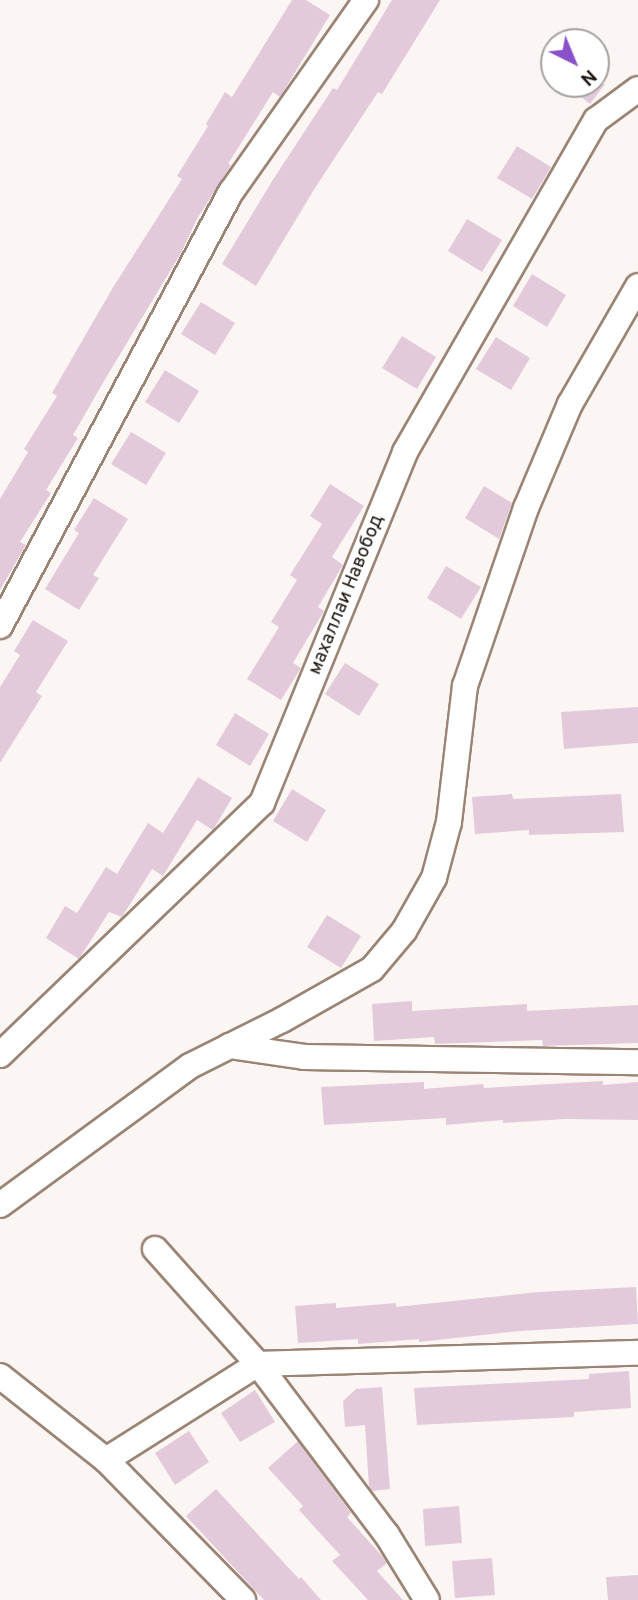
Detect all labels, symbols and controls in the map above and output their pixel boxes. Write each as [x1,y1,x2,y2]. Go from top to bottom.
north arrow [540,28,610,98]
text: N [575,63,601,90]
street label: махаллаи Навобод [304,512,390,678]

